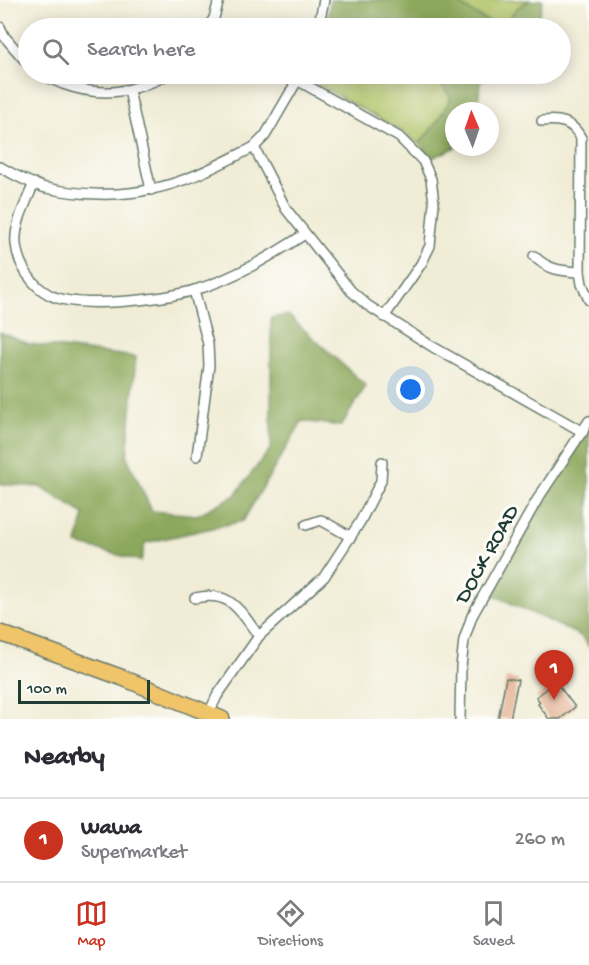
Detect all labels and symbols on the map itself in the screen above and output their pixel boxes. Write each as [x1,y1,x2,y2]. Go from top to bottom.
north arrow [445,102,499,156]
your location [396,375,425,404]
street label: DOCK ROAD [450,500,527,611]
pin: 1 [534,650,574,700]
scale bar [18,677,150,704]

